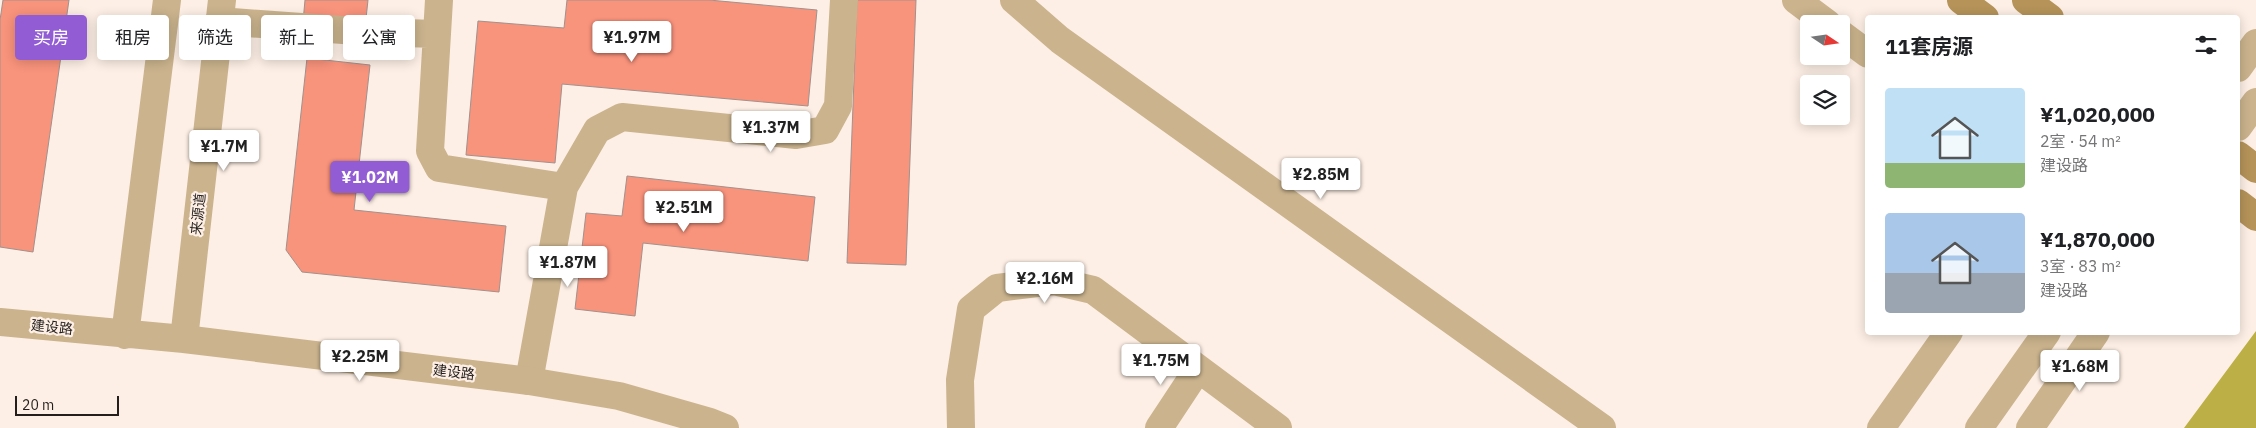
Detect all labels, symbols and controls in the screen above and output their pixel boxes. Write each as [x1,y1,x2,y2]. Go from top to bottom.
chip: 买房 [15,15,87,60]
chip: 租房 [97,15,169,60]
chip: 筛选 [179,15,251,60]
chip: 新上 [261,15,333,60]
chip: 公寓 [343,15,415,60]
north arrow [1800,15,1850,65]
map controls [1800,15,1850,125]
pin: ¥1.97M [591,20,673,63]
text: ¥1.97M [603,27,661,47]
icon: filters [2192,31,2220,59]
text: 11套房源 [1885,32,1973,60]
button: layers [1800,75,1850,125]
text: ¥1,020,000 [2040,100,2155,128]
icon: home [1925,108,1985,168]
pin: ¥1.37M [730,110,812,153]
text: ¥1.37M [742,117,800,137]
pin: ¥1.7M [189,130,259,172]
text: 2室 · 54 m² [2040,131,2121,151]
text: ¥1.7M [200,136,248,156]
text: 建设路 [2040,155,2088,175]
pin: ¥2.85M [1280,158,1362,200]
pin: ¥1.02M [329,160,411,203]
text: ¥2.85M [1292,164,1350,184]
text: ¥1.02M [341,167,399,187]
pin: ¥2.51M [643,190,725,233]
street label: 来源道 [187,192,209,236]
text: ¥2.51M [655,197,713,217]
text: ¥1,870,000 [2040,225,2155,253]
icon: home [1925,233,1985,293]
pin: ¥1.87M [527,246,609,288]
text: ¥1.87M [539,252,597,272]
text: 3室 · 83 m² [2040,256,2121,276]
pin: ¥2.16M [1004,262,1086,304]
text: ¥2.16M [1016,268,1074,288]
text: 建设路 [2040,280,2088,300]
street label: 建设路 [30,316,74,338]
pin: ¥2.25M [319,340,401,382]
pin: ¥1.75M [1120,344,1202,386]
text: ¥2.25M [331,346,389,366]
text: ¥1.75M [1132,350,1190,370]
pin: ¥1.68M [2039,350,2121,392]
text: ¥1.68M [2051,356,2109,376]
street label: 建设路 [432,361,476,383]
scale bar [15,393,119,416]
text: 20 m [22,396,54,414]

